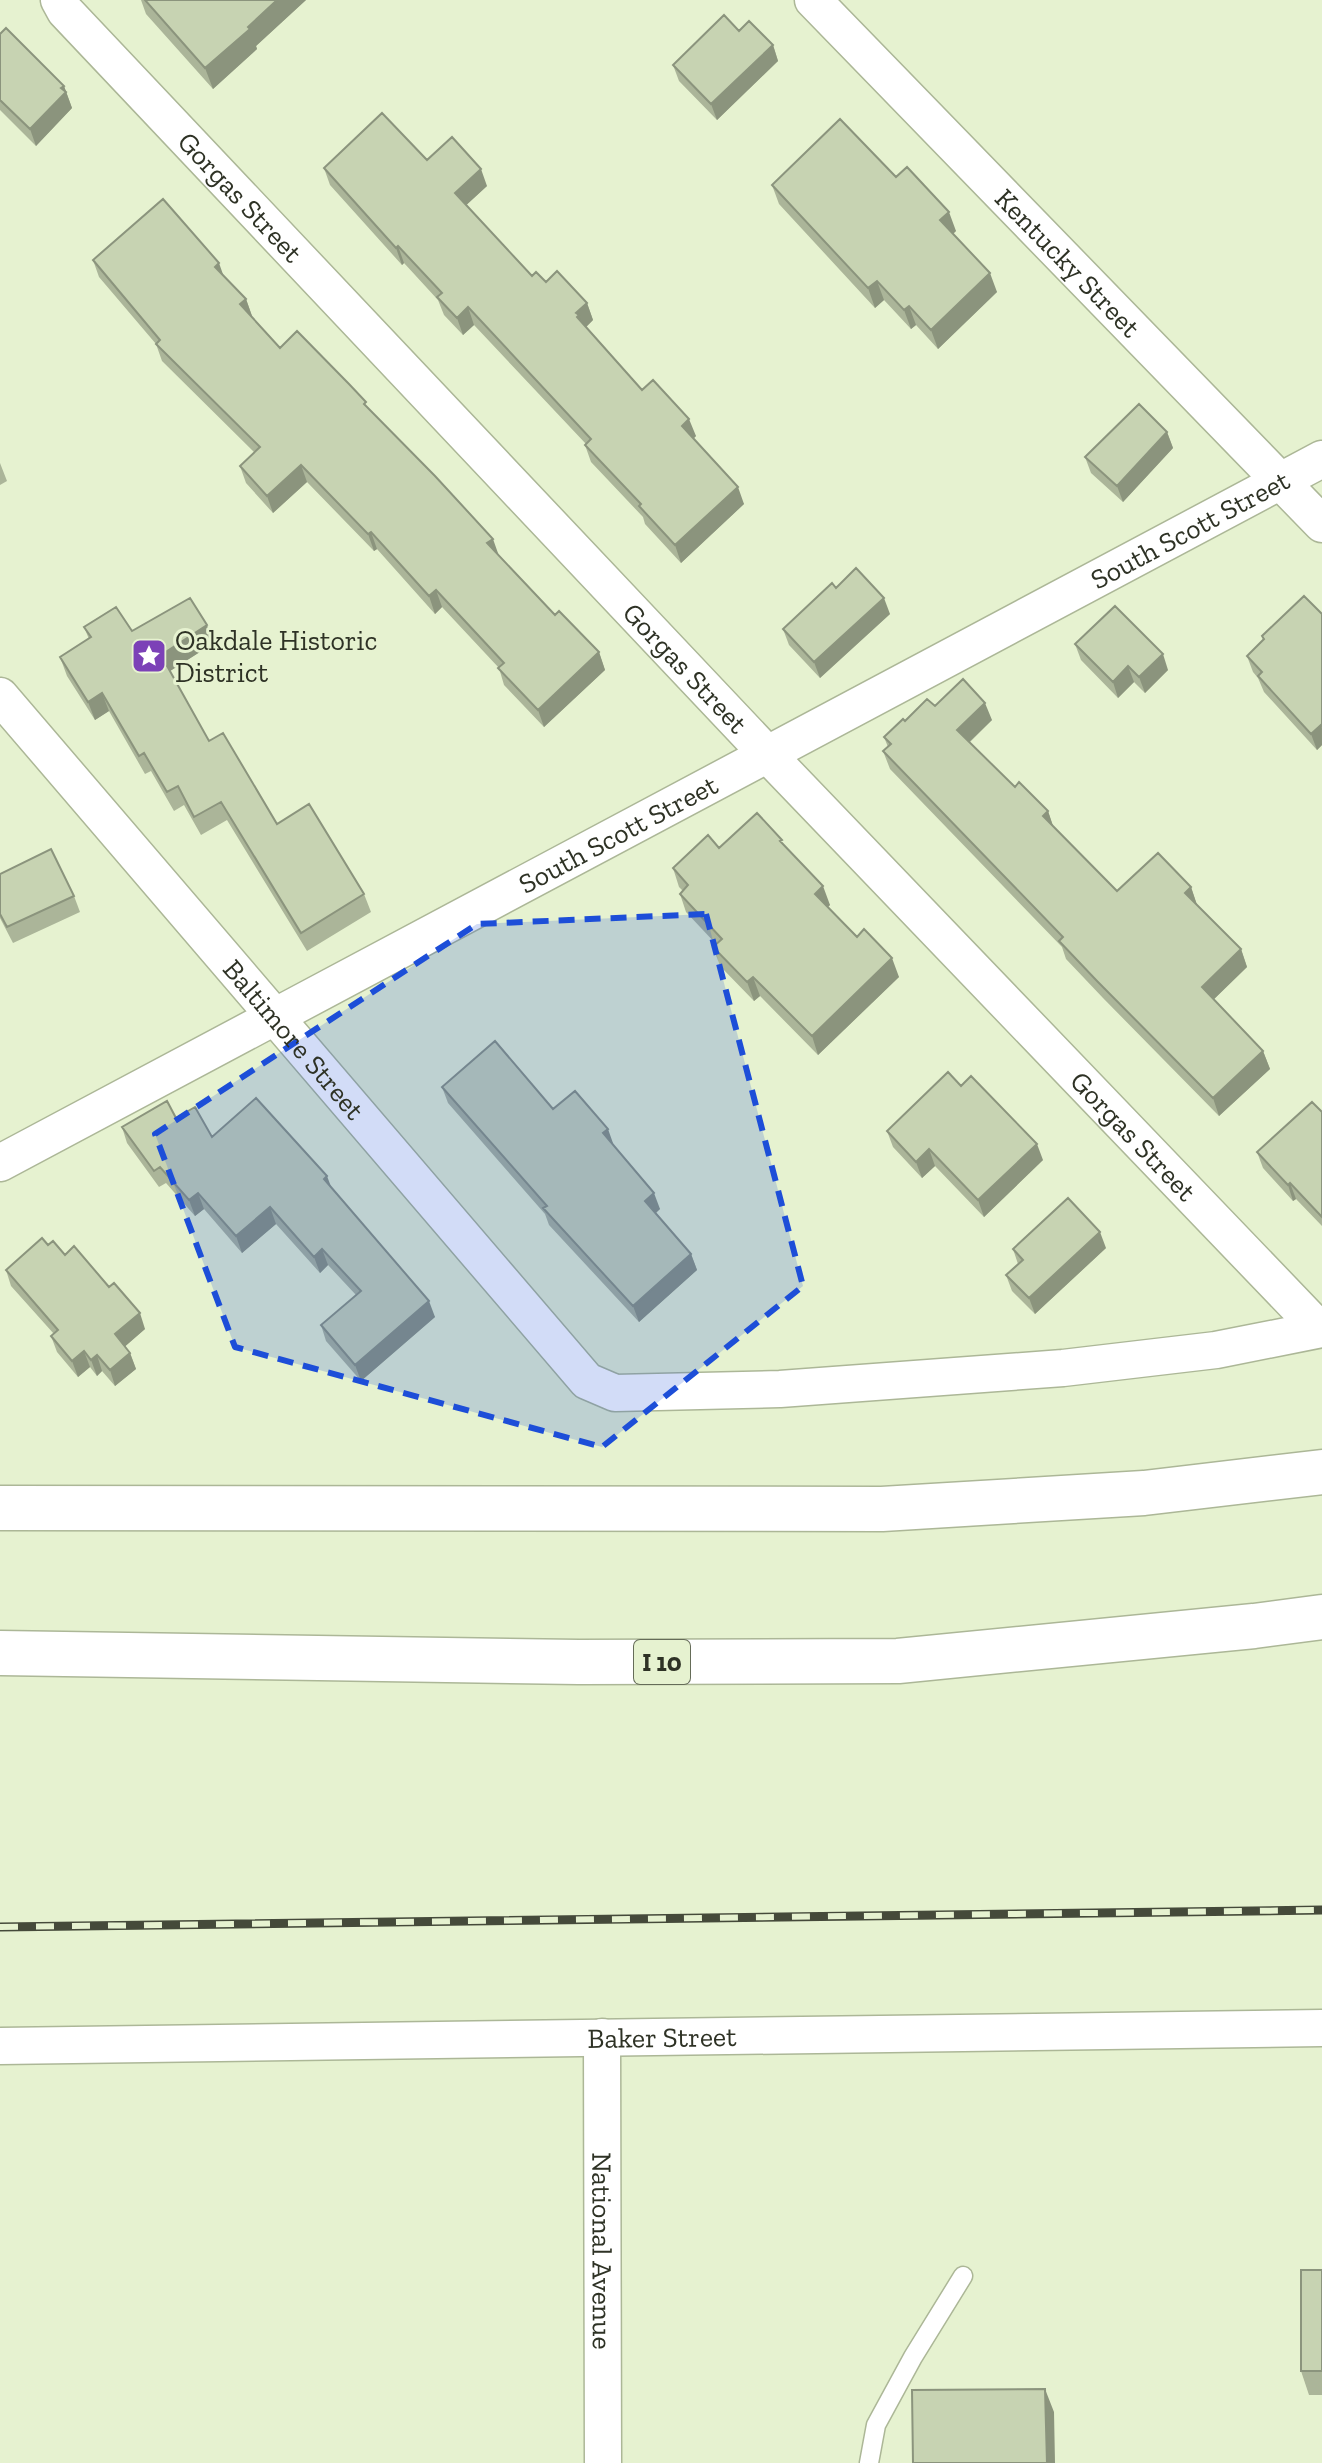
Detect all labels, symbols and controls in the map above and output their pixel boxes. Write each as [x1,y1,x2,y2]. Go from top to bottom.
street label: Gorgas Street [171,125,310,269]
street label: Kentucky Street [988,182,1148,344]
street label: South Scott Street [1085,463,1296,596]
street label: Gorgas Street [616,596,755,740]
place label: Oakdale Historic District [175,624,377,689]
place icon: Oakdale Historic District [130,637,168,675]
street label: South Scott Street [513,768,724,901]
street label: Baltimore Street [216,953,372,1127]
street label: Gorgas Street [1064,1065,1203,1208]
road number: I 10 [634,1640,690,1684]
street label: Baker Street [587,2020,737,2055]
street label: National Avenue [585,2152,619,2350]

